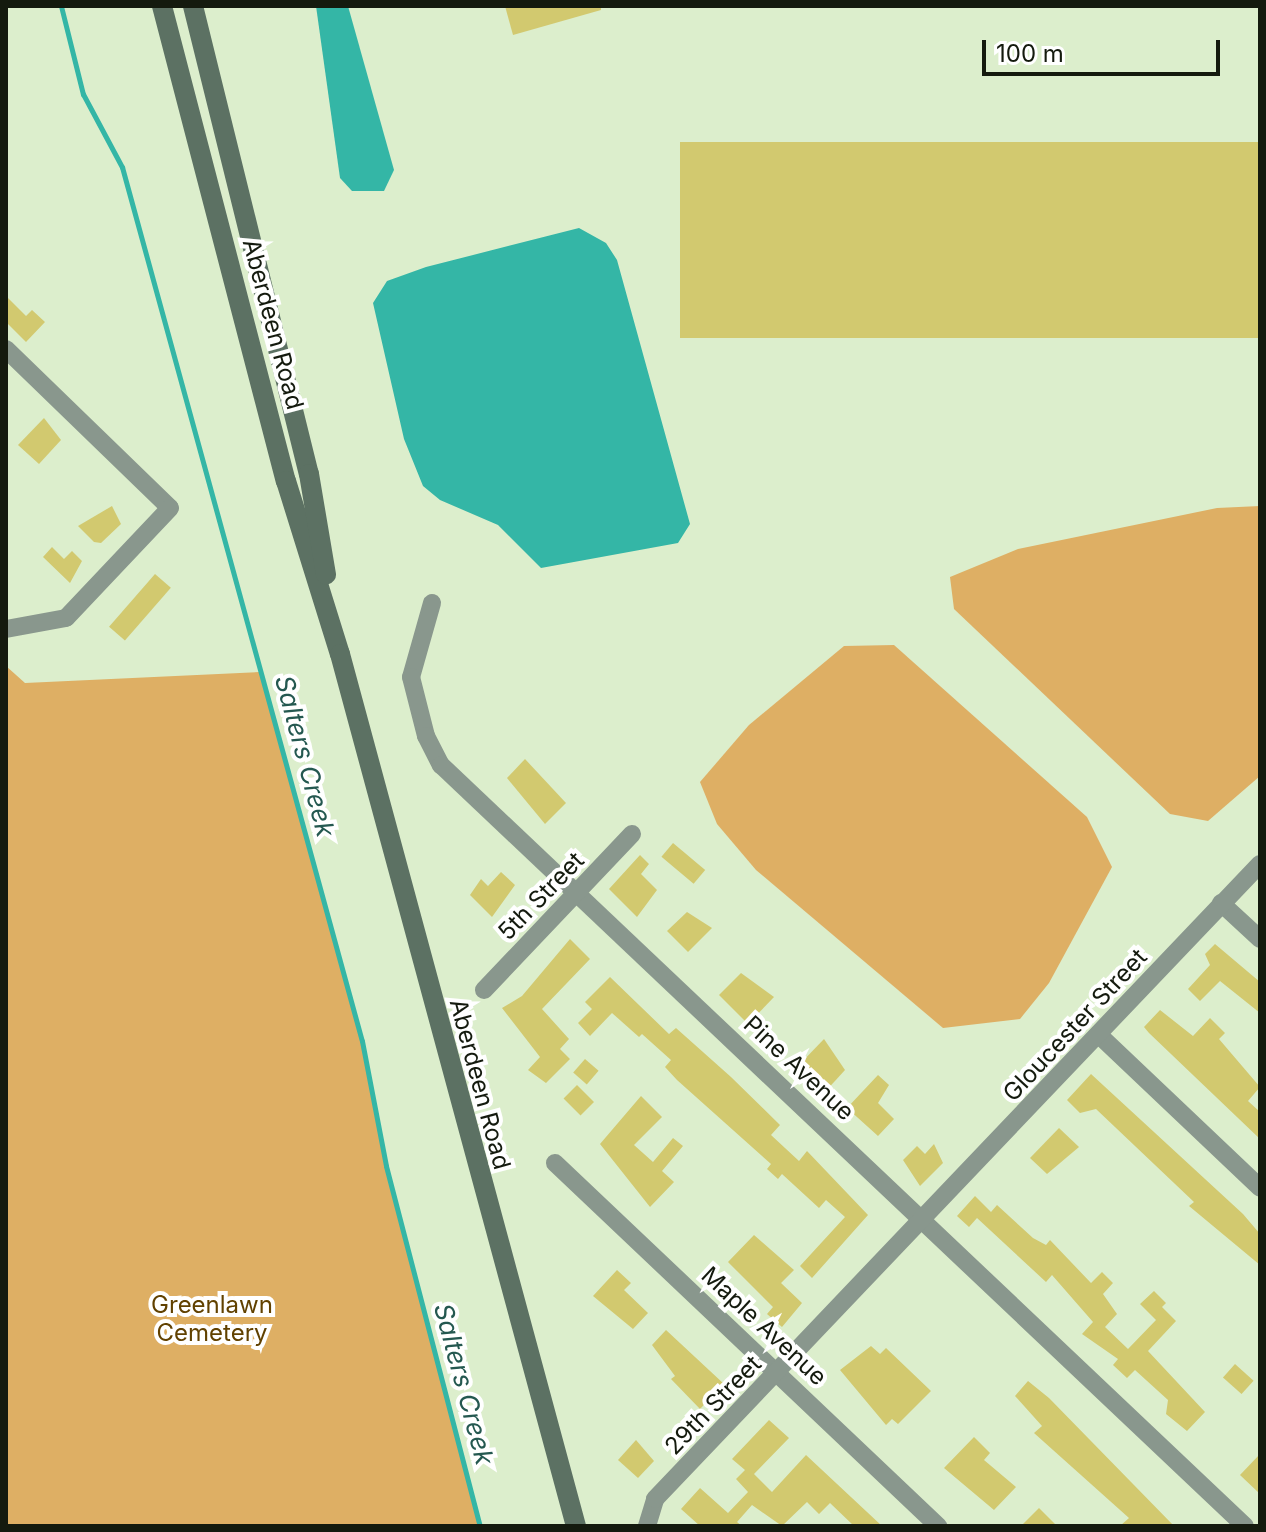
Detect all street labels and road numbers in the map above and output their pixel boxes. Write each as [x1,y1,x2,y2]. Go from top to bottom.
street label: Aberdeen Road [236,236,310,412]
street label: 5th Street [492,846,590,946]
street label: Gloucester Street [997,943,1153,1107]
street label: Aberdeen Road [443,996,517,1172]
street label: Pine Avenue [738,1010,860,1126]
street label: Maple Avenue [695,1261,833,1391]
street label: 29th Street [659,1350,767,1460]

